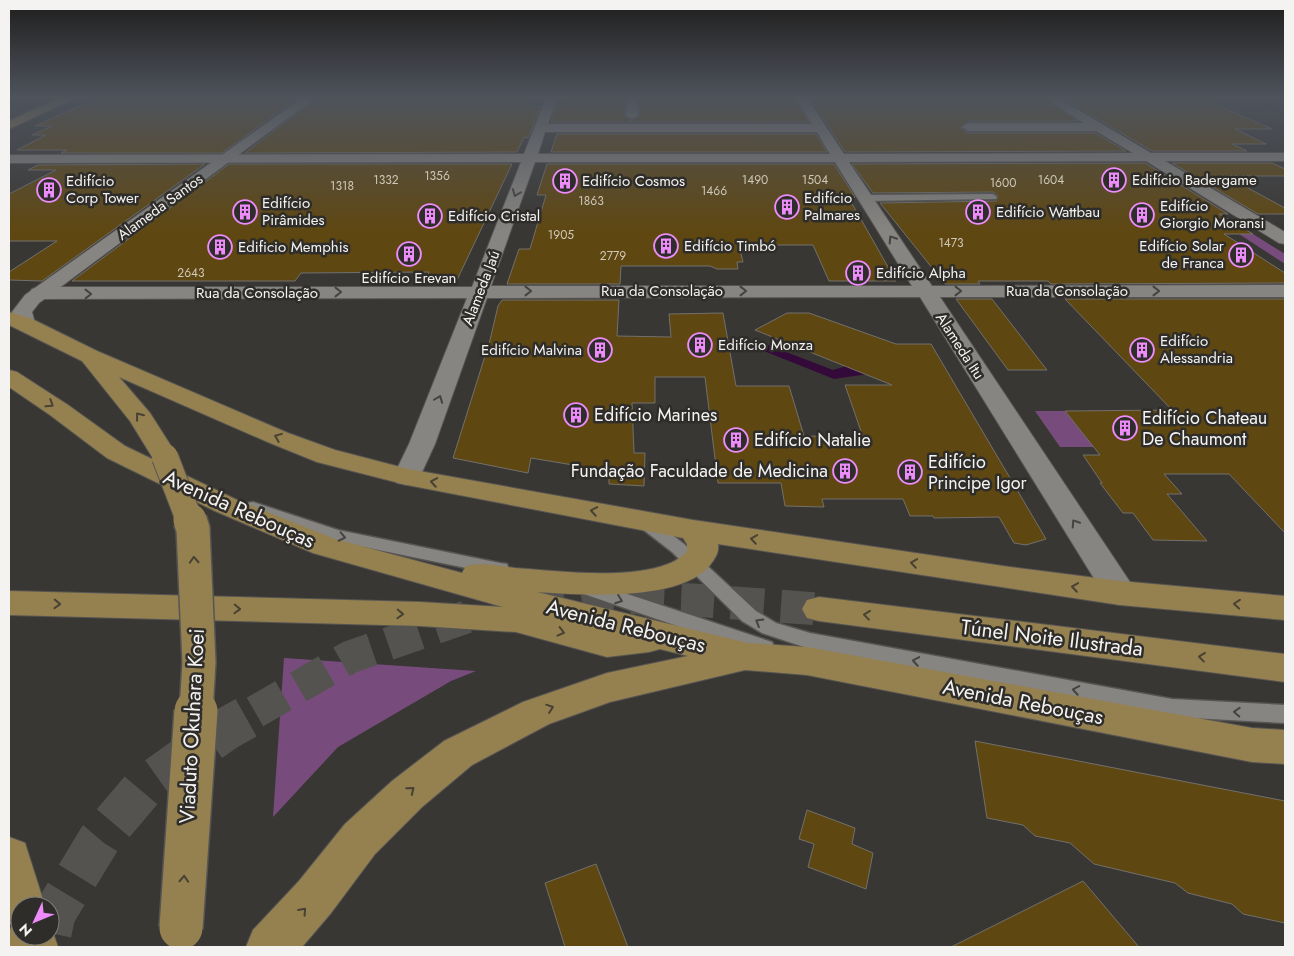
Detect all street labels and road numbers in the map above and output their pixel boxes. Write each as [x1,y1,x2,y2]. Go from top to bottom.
street label: Alameda Santos [113,168,207,246]
street label: Alameda Jaú [457,247,505,329]
street label: Rua da Consolação [601,280,723,302]
street label: Rua da Consolação [1006,280,1128,302]
street label: Rua da Consolação [196,282,318,304]
street label: Alameda Itu [930,308,990,384]
street label: Avenida Rebouças [158,462,320,556]
street label: Avenida Rebouças [543,592,709,660]
street label: Túnel Noite Ilustrada [959,612,1145,664]
street label: Viaduto Okuhara Koei [172,628,212,824]
street label: Avenida Rebouças [940,672,1106,732]

